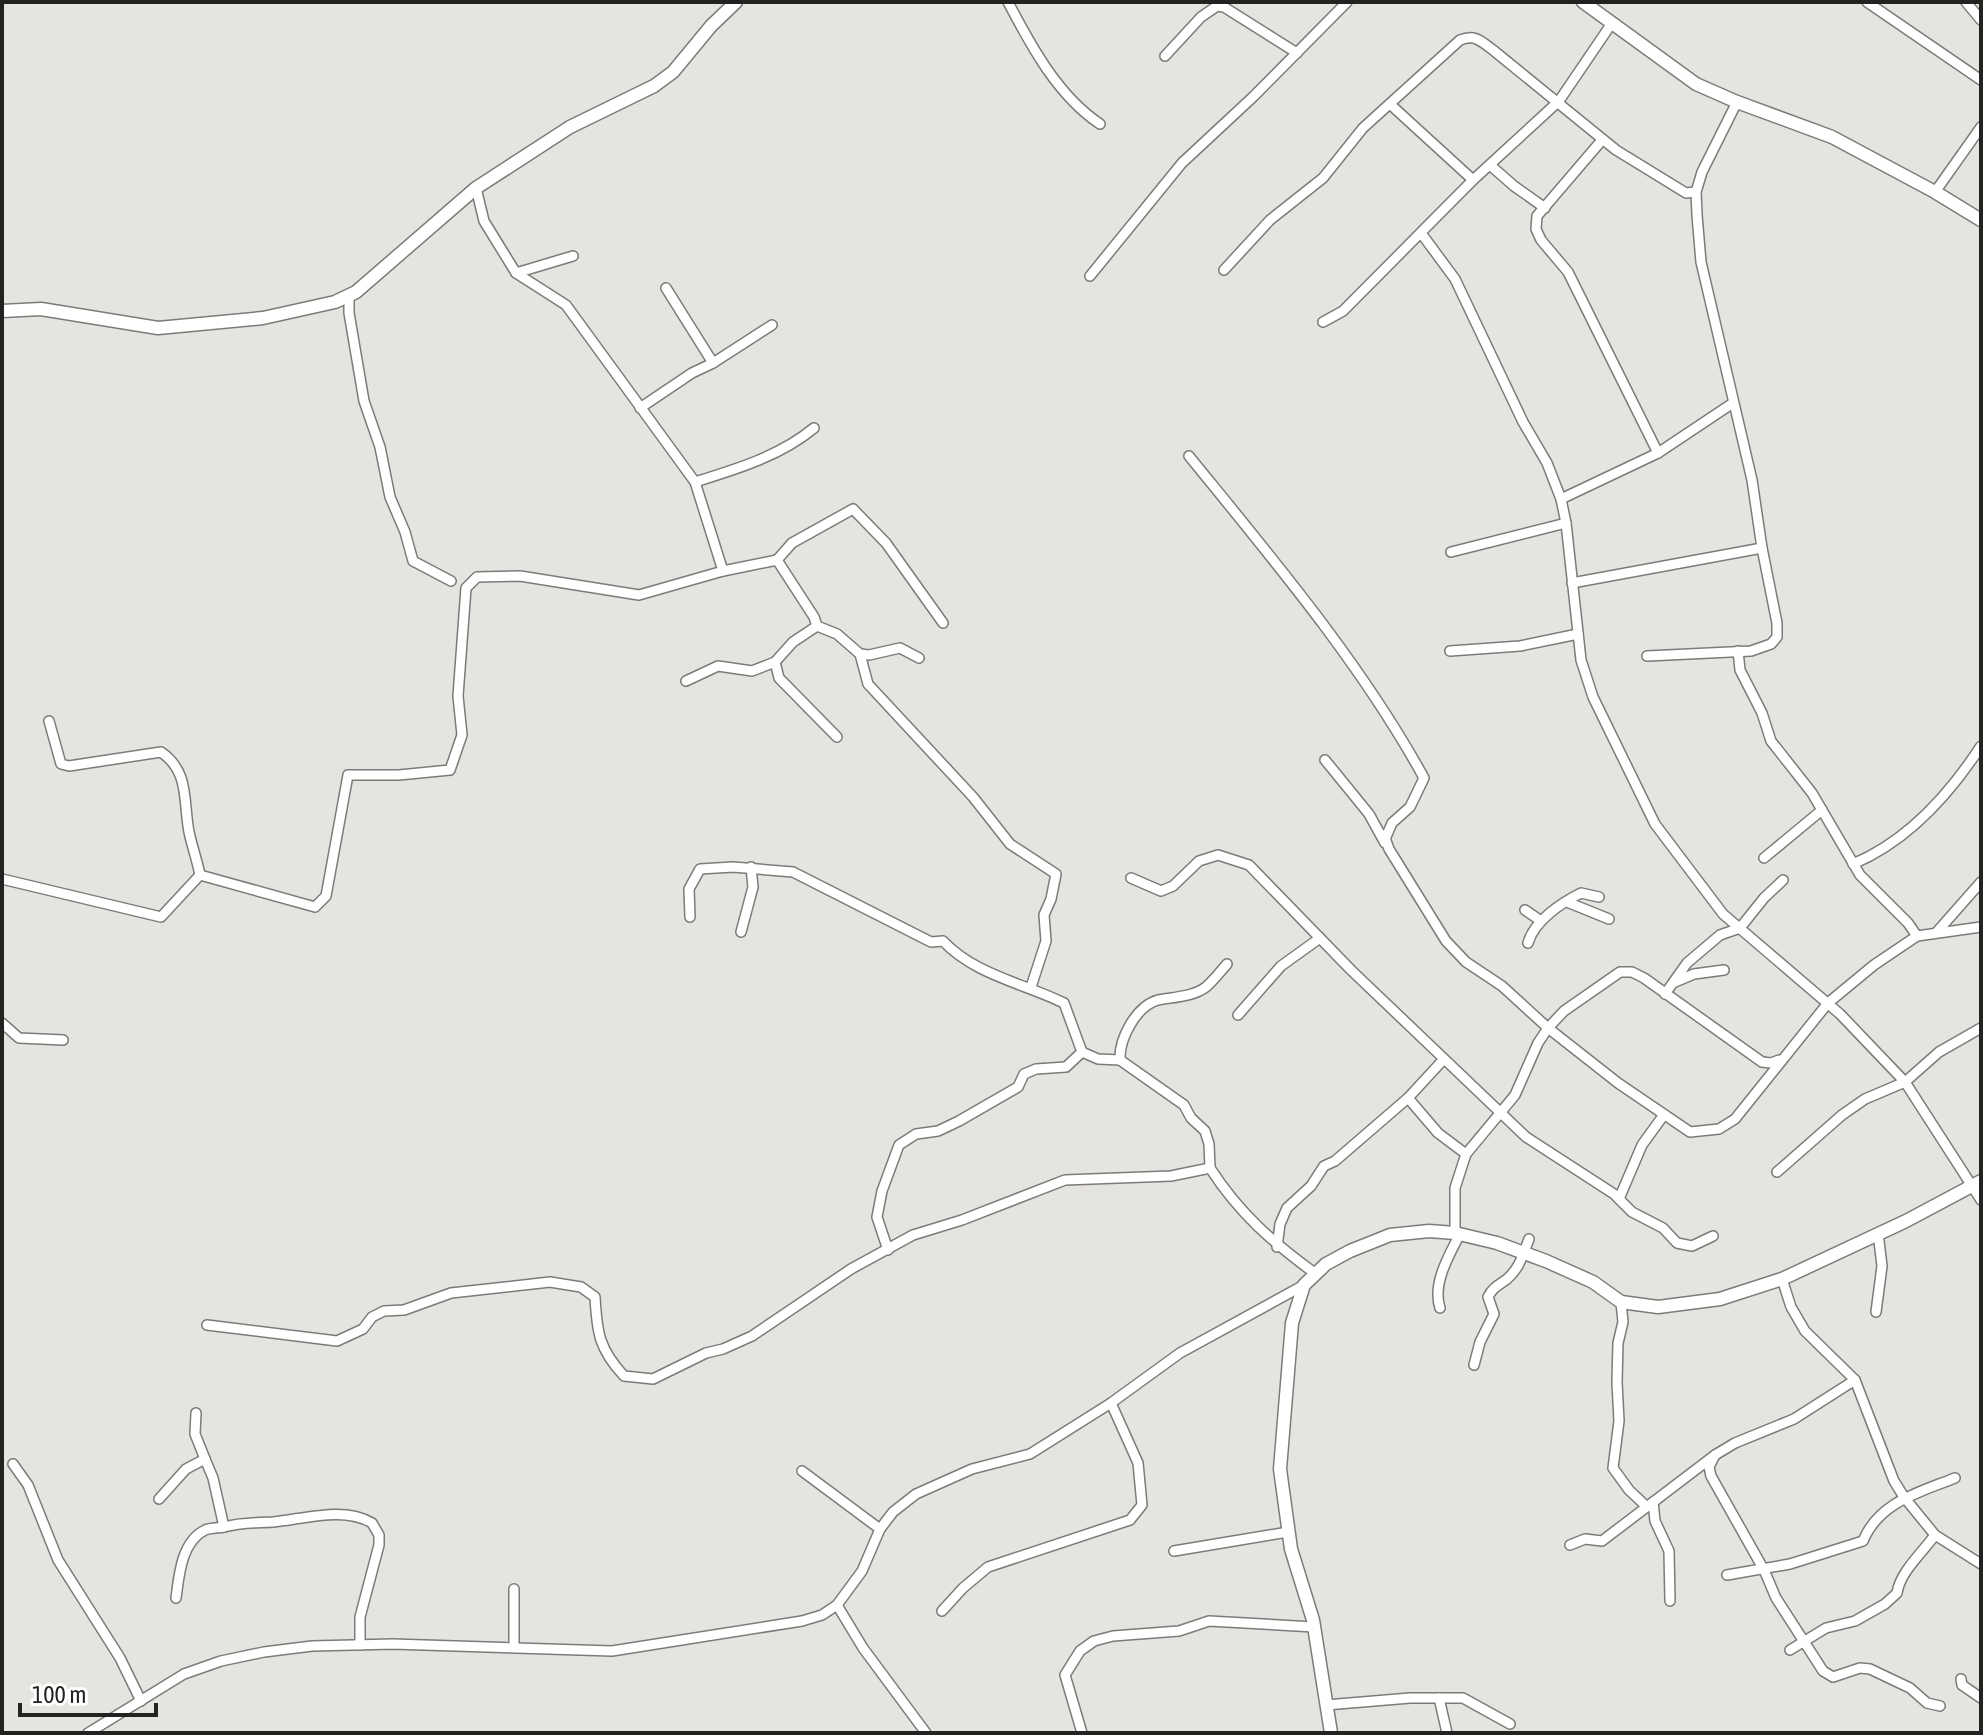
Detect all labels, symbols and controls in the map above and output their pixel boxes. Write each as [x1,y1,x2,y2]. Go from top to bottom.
scale bar [20,1667,156,1717]
text: 100 m [32,1681,86,1708]

